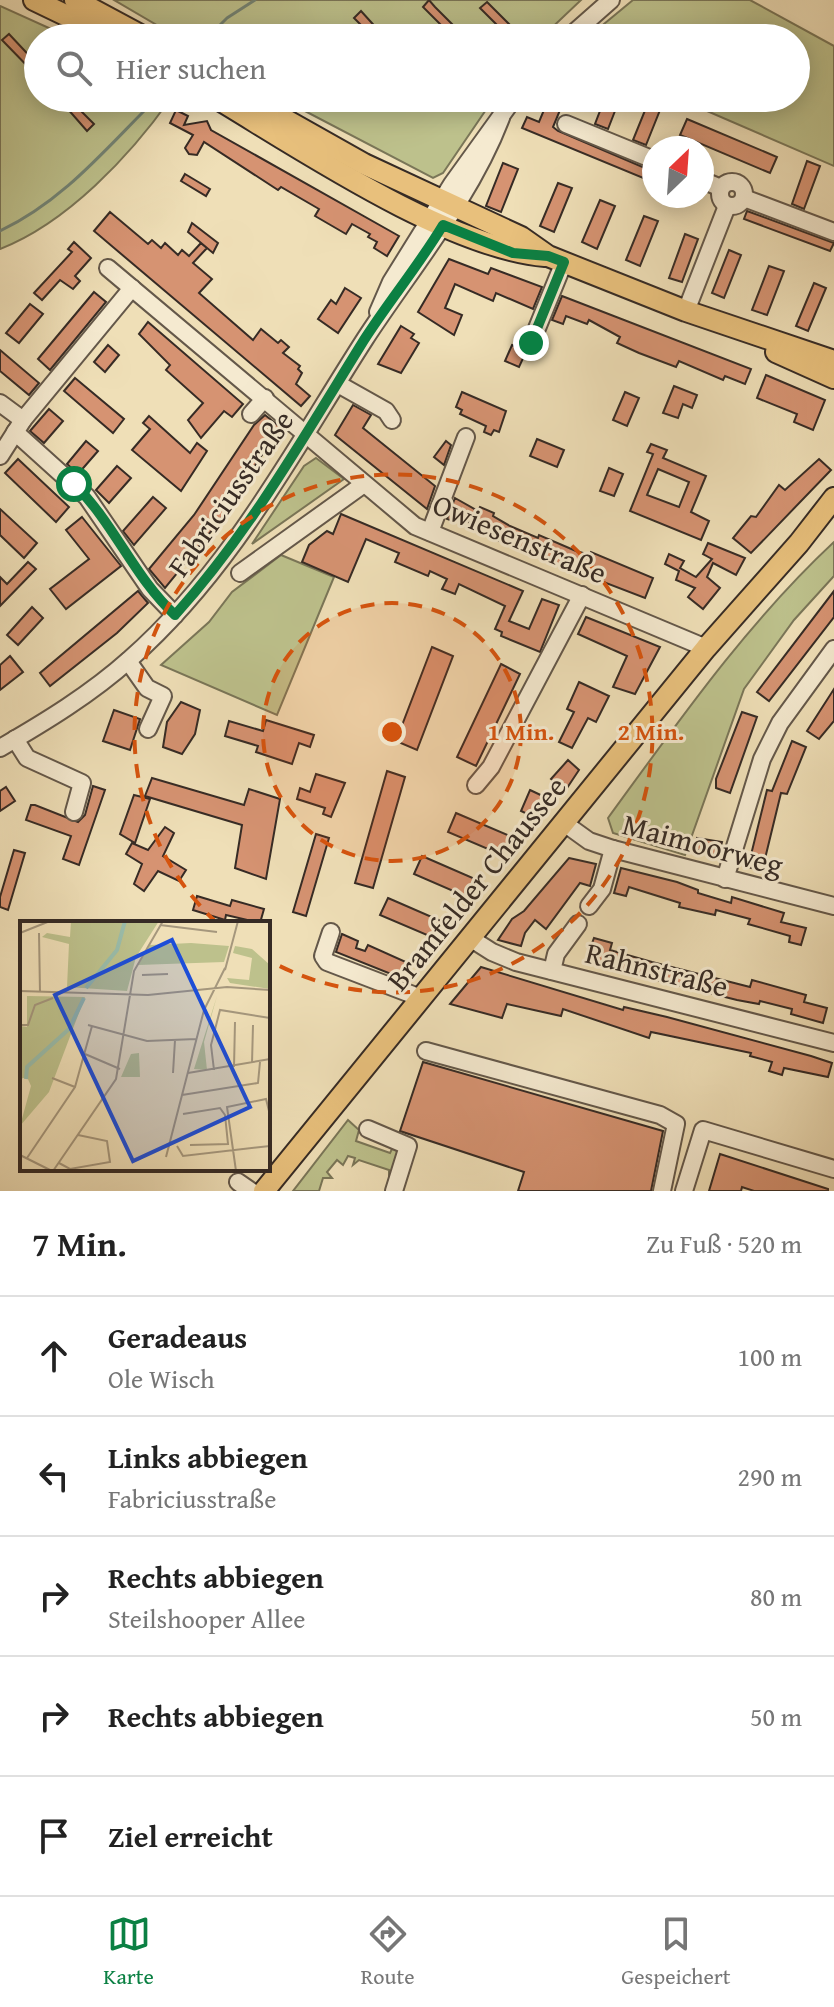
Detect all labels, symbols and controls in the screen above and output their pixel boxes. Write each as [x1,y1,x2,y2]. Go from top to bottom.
search box [24,24,810,112]
icon: search [52,46,96,90]
text: Hier suchen [116,46,266,90]
north arrow [642,136,714,208]
route end [513,325,549,361]
street label: Fabriciusstraße [156,401,304,585]
route start [56,466,92,502]
street label: Owiesenstraße [426,482,614,594]
text: 1 Min. [488,714,554,749]
text: 2 Min. [618,714,684,749]
centre of rings [378,718,406,746]
street label: Bramfelder Chaussee [376,766,576,1000]
street label: Maimoorweg [618,801,788,887]
inset map [20,921,270,1171]
street label: Rahnstraße [581,930,733,1008]
text: 7 Min. [32,1219,127,1268]
text: Zu Fuß · 520 m [646,1224,802,1263]
text: Geradeaus [108,1315,247,1359]
icon: ahead [32,1334,76,1378]
text: 100 m [737,1337,802,1376]
text: Ole Wisch [108,1359,214,1398]
text: Links abbiegen [108,1435,308,1479]
icon: left [32,1454,76,1498]
text: 290 m [737,1457,802,1496]
text: Fabriciusstraße [108,1479,276,1518]
text: Rechts abbiegen [108,1555,324,1599]
icon: right [32,1574,76,1618]
text: 80 m [750,1577,802,1616]
text: Steilshooper Allee [108,1599,306,1638]
icon: right [32,1694,76,1738]
text: Rechts abbiegen [108,1694,324,1738]
text: 50 m [750,1697,802,1736]
icon: arrive [32,1814,76,1858]
text: Ziel erreicht [108,1814,273,1858]
tab: Karte [103,1912,154,1992]
tab: Route [361,1912,415,1992]
tab: Gespeichert [621,1912,731,1992]

